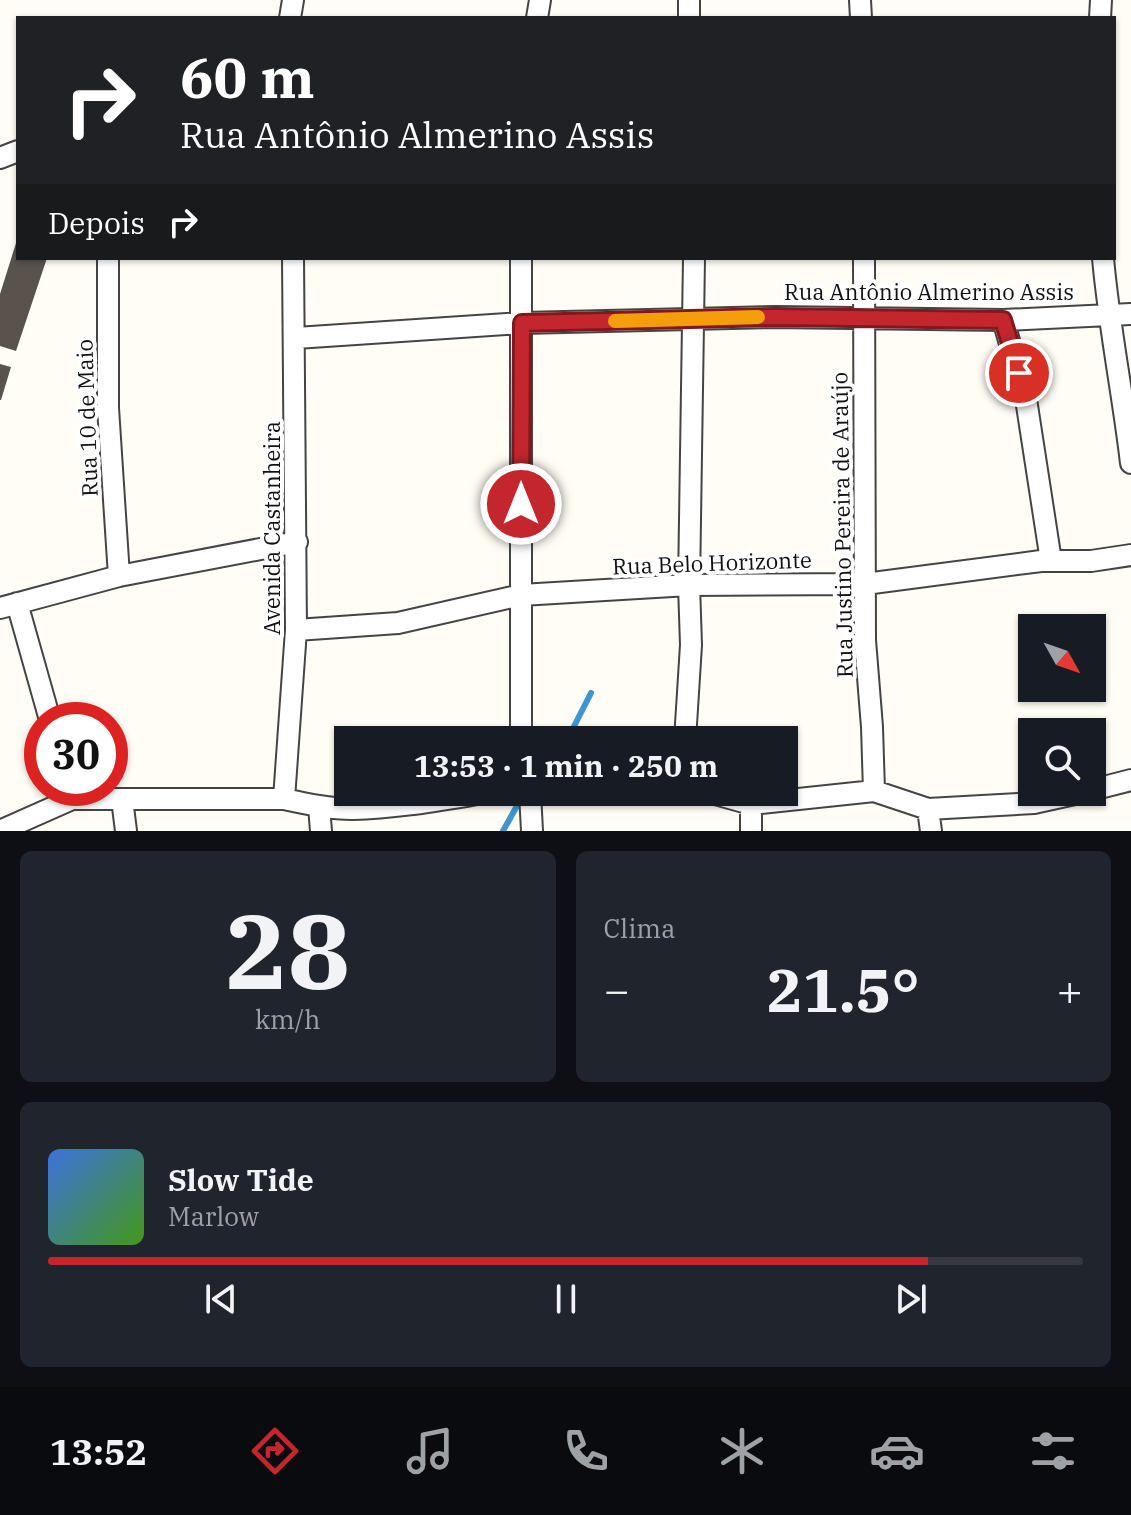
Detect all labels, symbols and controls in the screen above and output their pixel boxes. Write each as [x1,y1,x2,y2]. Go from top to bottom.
text: 60 m [180,41,315,113]
icon: right [48,48,152,152]
text: Rua Antônio Almerino Assis [180,111,654,158]
icon: right [161,200,205,244]
text: Depois [48,203,145,242]
street label: Rua Antônio Almerino Assis [784,277,1074,306]
street label: Rua 10 de Maio [69,339,104,497]
pin [985,339,1053,407]
icon: arrive [997,351,1041,395]
street label: Rua Justino Pereira de Araújo [824,372,859,678]
street label: Avenida Castanheira [257,421,286,635]
position arrow [479,462,563,546]
street label: Rua Belo Horizonte [612,545,812,580]
north arrow [1018,614,1106,702]
map controls [1018,614,1106,806]
speed limit sign: 30 [24,702,128,806]
button: search [1018,718,1106,806]
text: 13:53 · 1 min · 250 m [414,746,718,785]
text: 28 [225,882,350,1018]
text: Clima [604,911,675,945]
text: 21.5° [767,950,920,1029]
text: − [604,961,630,1018]
text: + [1057,961,1083,1018]
text: km/h [255,1002,321,1036]
text: Slow Tide [168,1160,314,1199]
text: Marlow [168,1199,259,1233]
icon: previous [199,1277,243,1321]
icon: pause [544,1277,588,1321]
icon: next [889,1277,933,1321]
icon: directions [247,1423,303,1479]
icon: music [402,1423,458,1479]
icon: phone [558,1423,614,1479]
icon: climate [714,1423,770,1479]
icon: car [869,1423,925,1479]
icon: filters [1025,1423,1081,1479]
text: 13:52 [50,1428,147,1475]

